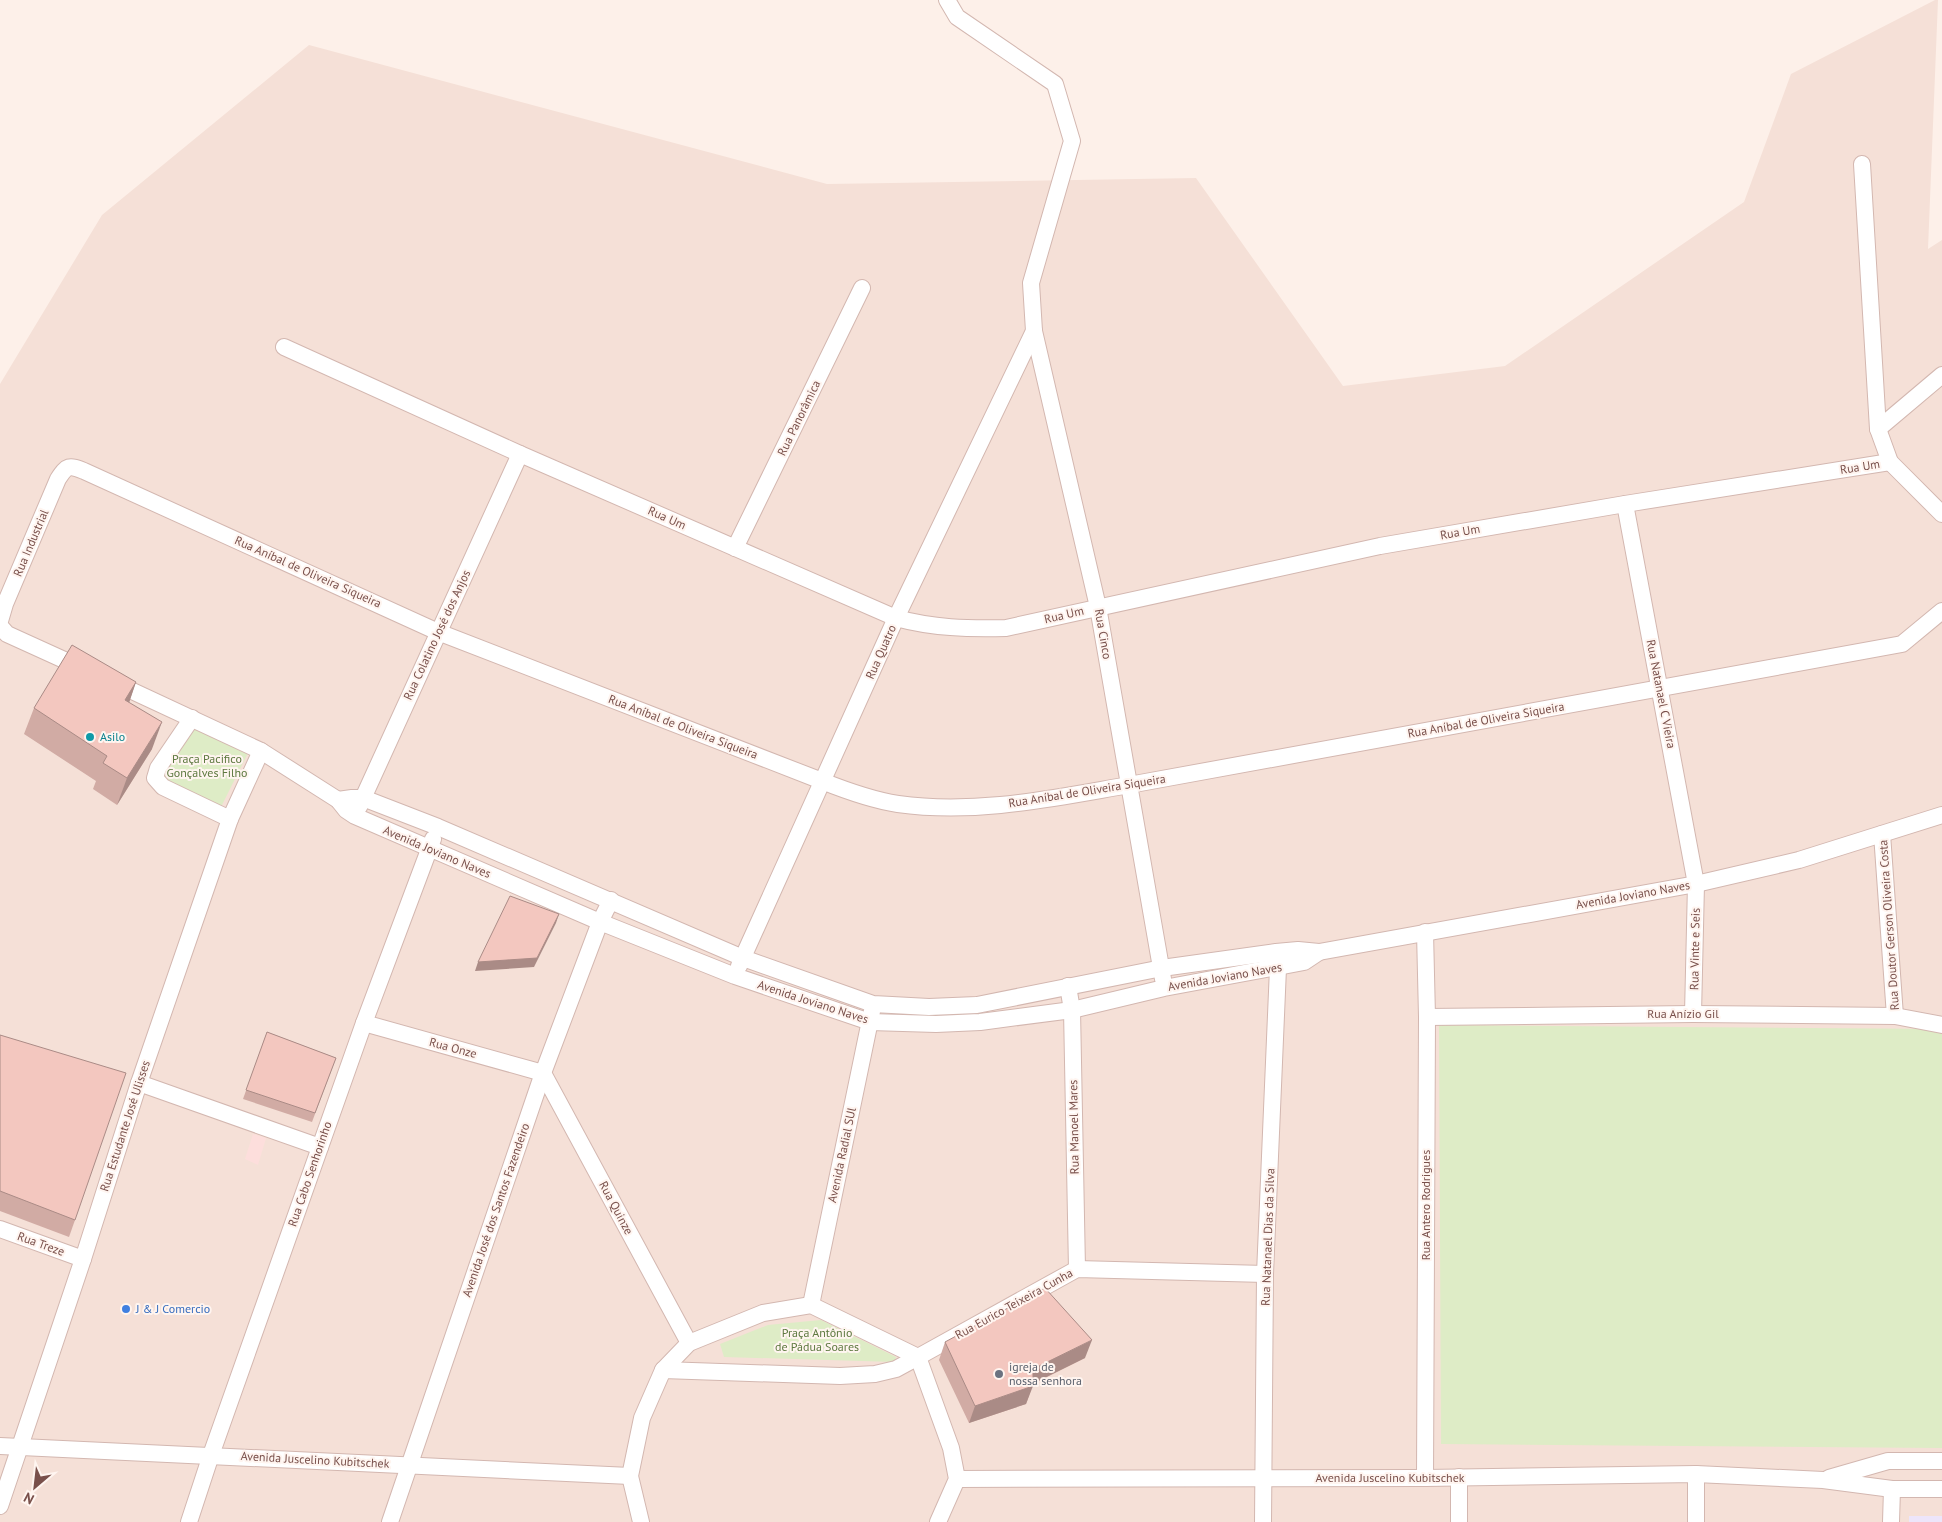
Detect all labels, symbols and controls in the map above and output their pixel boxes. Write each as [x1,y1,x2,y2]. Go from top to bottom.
street label: Rua Panorâmica [774,377,823,458]
street label: Rua Um [1839,456,1881,477]
street label: Rua Um [646,503,689,533]
street label: Rua Industrial [10,507,52,579]
street label: Rua Um [1439,521,1481,542]
street label: Rua Aníbal de Oliveira Siqueira [233,532,384,611]
street label: Rua Colatino José dos Anjos [400,567,473,702]
street label: Rua Um [1043,603,1085,626]
street label: Rua Cinco [1092,608,1115,660]
street label: Rua Quatro [862,622,899,681]
street label: Rua Natanael C Vieira [1644,638,1679,750]
street label: Rua Aníbal de Oliveira Siqueira [606,691,760,762]
street label: Rua Aníbal de Oliveira Siqueira [1406,698,1566,741]
place label: Asilo [100,729,125,744]
marker: Asilo [84,731,96,743]
park label: Praça Pacifico Gonçalves Filho [166,751,248,780]
street label: Rua Aníbal de Oliveira Siqueira [1007,771,1167,810]
street label: Avenida Joviano Naves [381,822,493,881]
street label: Rua Doutor Gerson Oliveira Costa [1875,839,1902,1011]
street label: Avenida Joviano Naves [1575,877,1691,912]
street label: Rua Vinte e Seis [1686,908,1703,990]
street label: Avenida Joviano Naves [1167,959,1283,994]
street label: Avenida Joviano Naves [756,977,870,1027]
street label: Rua Anízio Gil [1647,1006,1719,1021]
street label: Rua Onze [428,1034,479,1061]
street label: Rua Estudante José Ulisses [96,1058,153,1193]
street label: Rua Manoel Mares [1065,1080,1082,1174]
street label: Avenida Radial SUl [824,1106,859,1204]
street label: Rua Cabo Senhorinho [284,1119,335,1228]
street label: Avenida José dos Santos Fazendeiro [459,1121,532,1299]
street label: Rua Antero Rodrigues [1418,1150,1433,1260]
street label: Rua Natanael Dias da Silva [1258,1168,1277,1306]
street label: Rua Quinze [596,1178,637,1237]
street label: Rua Treze [16,1228,67,1259]
street label: Rua Eurico Teixeira Cunha [952,1265,1075,1342]
place label: J & J Comercio [135,1301,210,1316]
marker: J & J Comercio [120,1303,132,1315]
park label: Praça Antônio de Pádua Soares [775,1325,859,1354]
place label: igreja de nossa senhora [1009,1359,1082,1388]
marker: igreja de nossa senhora [993,1368,1005,1380]
street label: Avenida Juscelino Kubitschek [240,1448,390,1471]
north arrow [10,1462,60,1512]
street label: Avenida Juscelino Kubitschek [1316,1470,1465,1485]
text: N [21,1488,37,1509]

